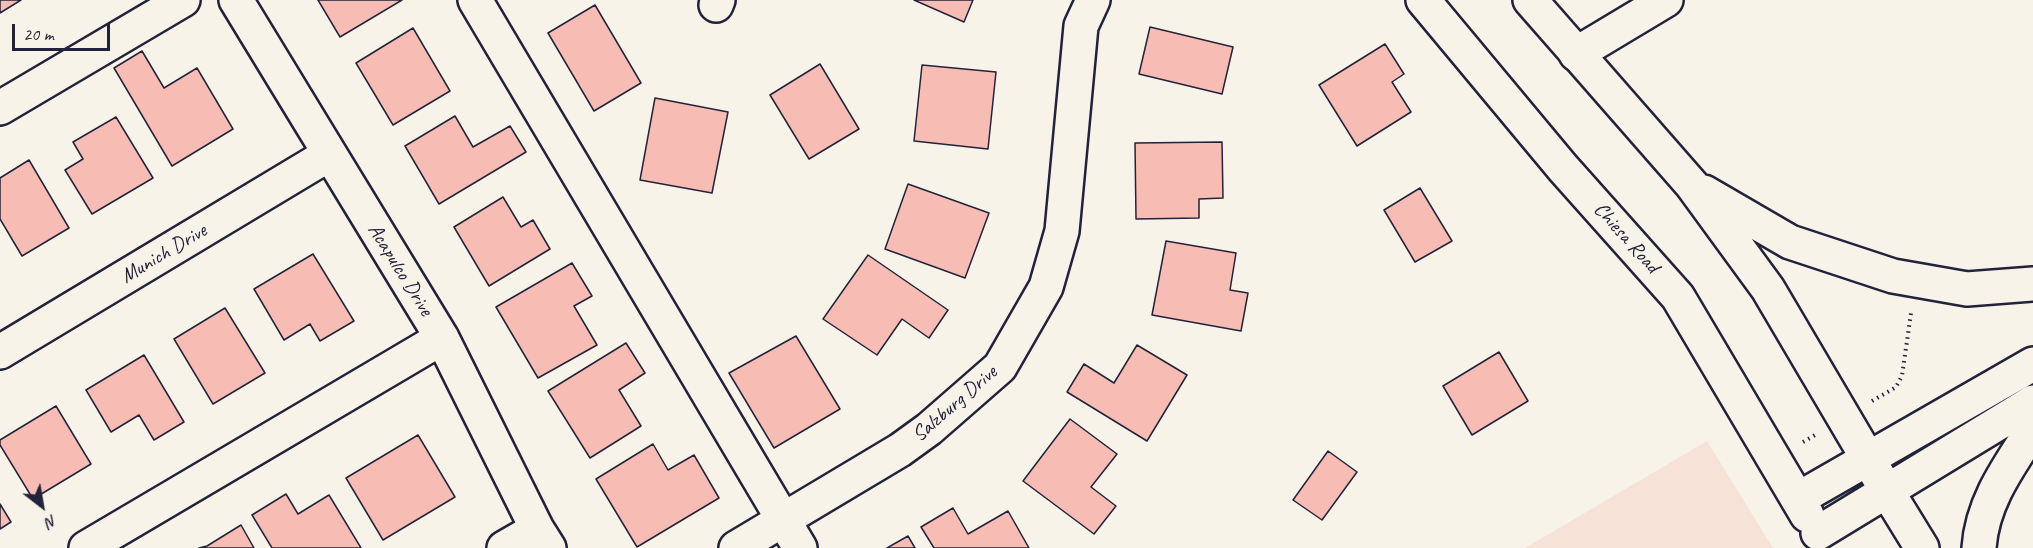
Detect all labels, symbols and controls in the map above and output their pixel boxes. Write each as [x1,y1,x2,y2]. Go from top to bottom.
scale bar [15,12,112,50]
text: 20 m [23,23,54,45]
street label: Chiesa Road [1588,197,1664,279]
street label: Munich Drive [116,219,212,289]
street label: Acapulco Drive [362,219,438,321]
street label: Salzburg Drive [907,360,1003,448]
north arrow [12,476,72,536]
text: N [42,510,61,533]

